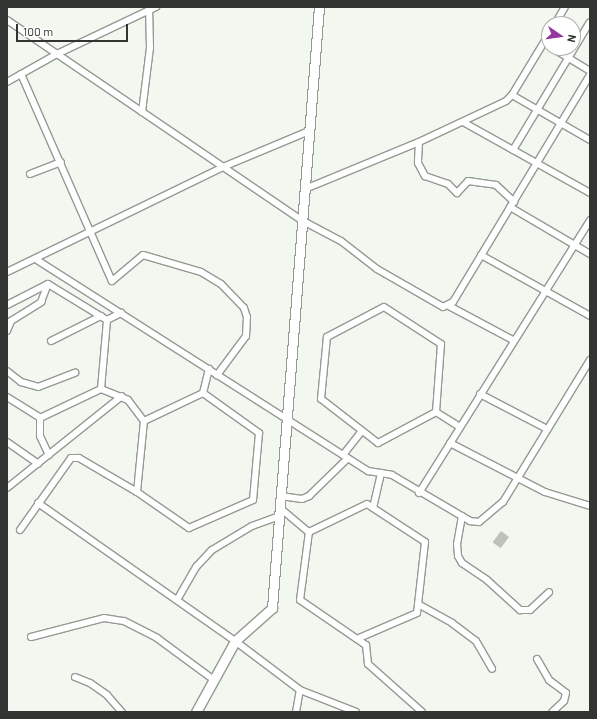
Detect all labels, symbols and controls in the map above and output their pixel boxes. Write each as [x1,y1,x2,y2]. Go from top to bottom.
scale bar [18,16,130,42]
north arrow [541,16,581,56]
text: 100 m [23,24,53,38]
text: N [565,34,579,44]

